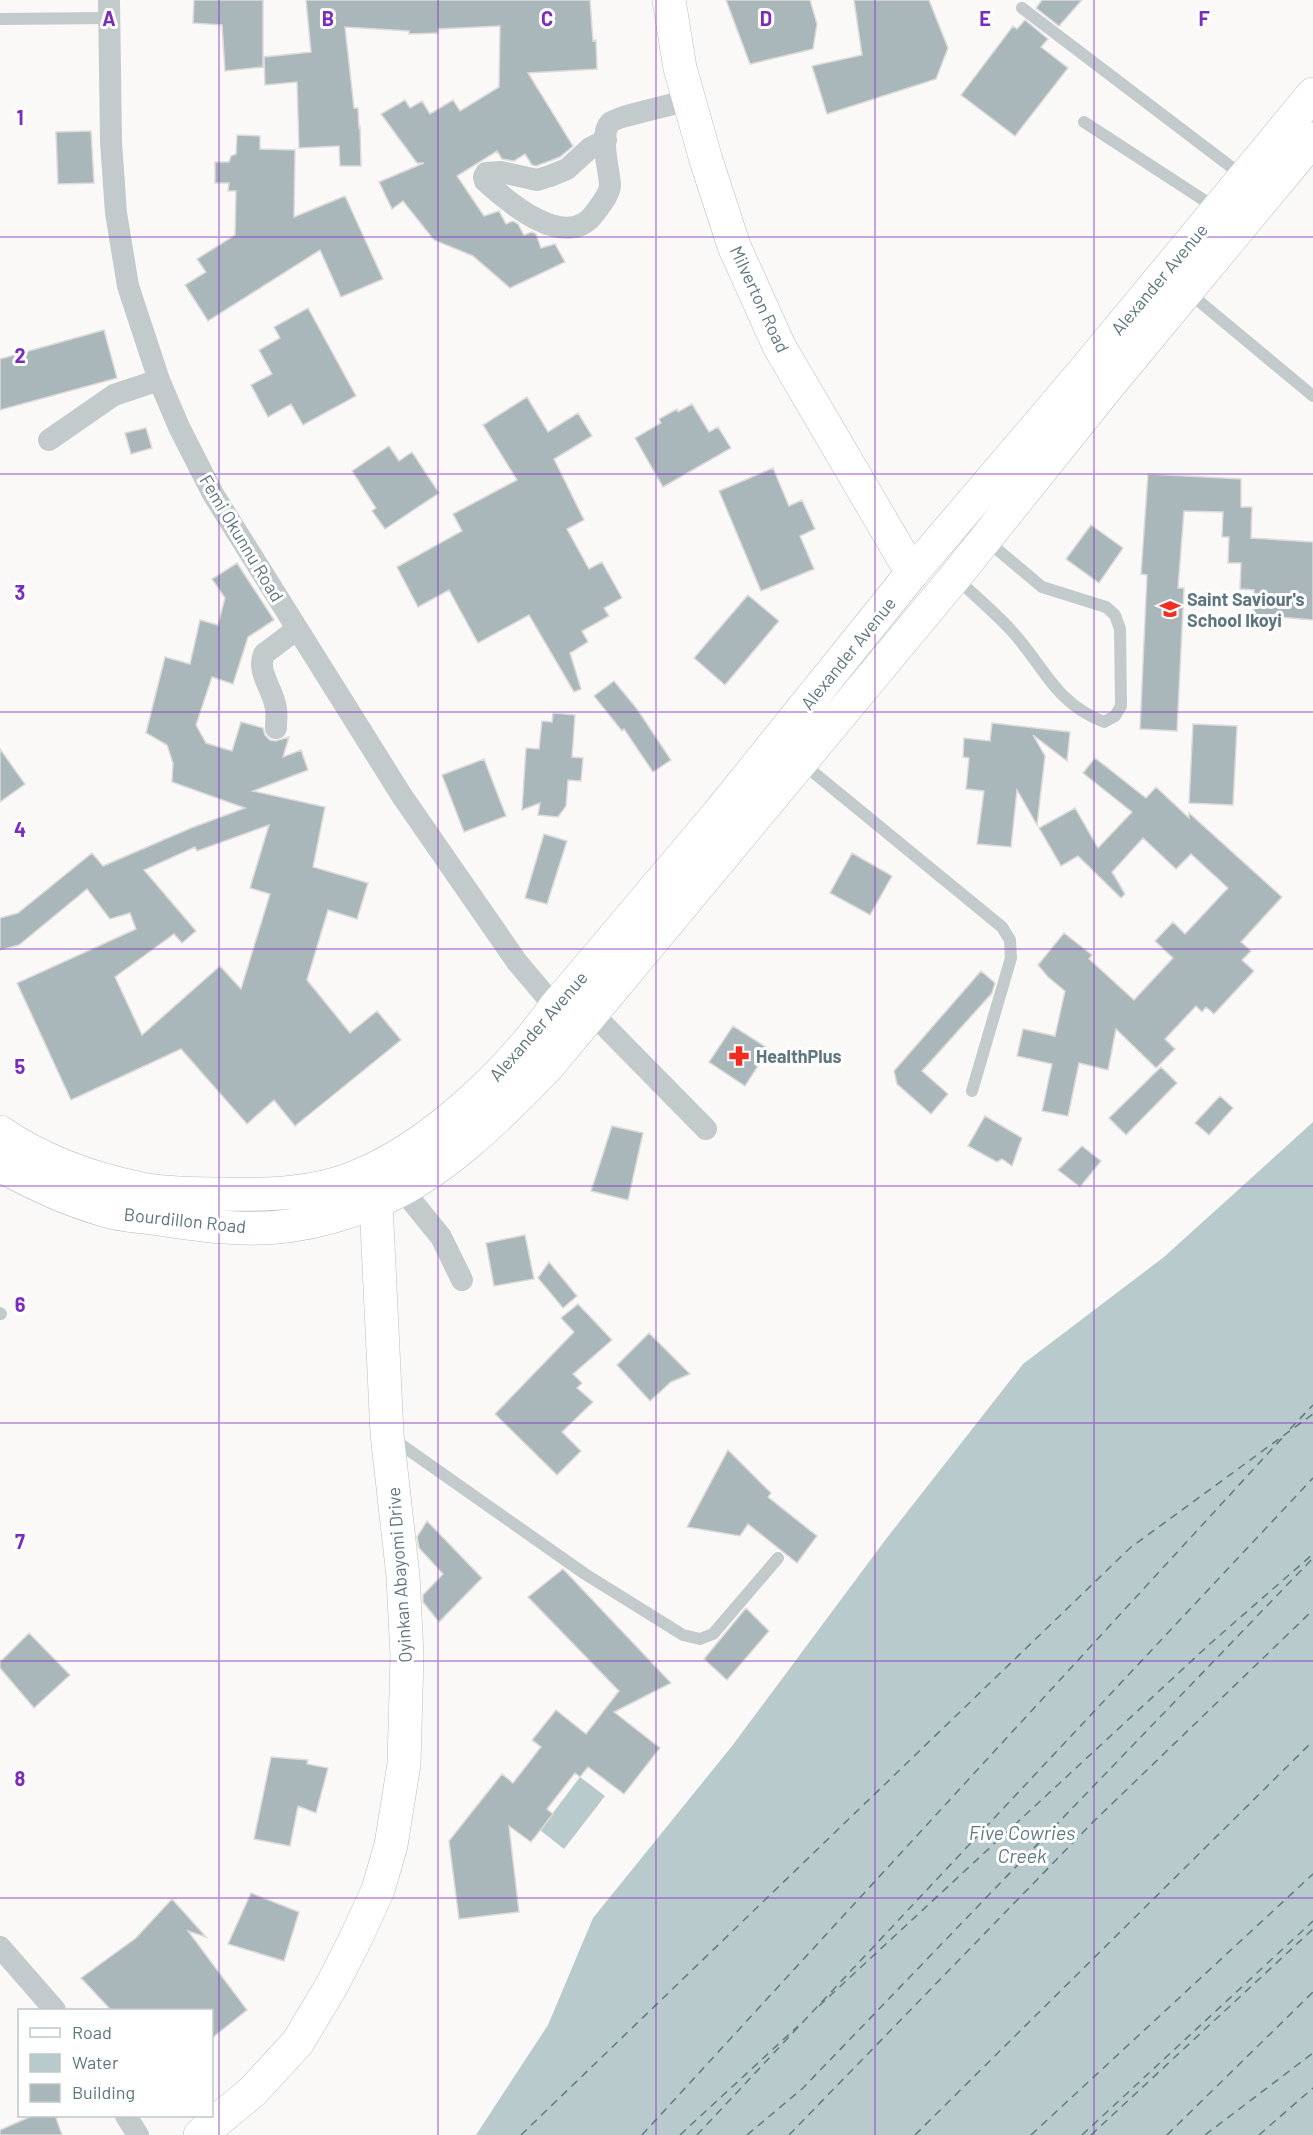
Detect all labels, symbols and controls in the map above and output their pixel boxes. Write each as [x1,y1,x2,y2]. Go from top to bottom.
text: A [102,6,116,30]
text: B [322,6,334,30]
text: C [541,6,553,30]
text: D [760,6,772,30]
text: E [979,6,991,30]
text: F [1198,6,1210,30]
text: 1 [16,105,24,129]
street label: Alexander Avenue [1106,219,1212,339]
street label: Milverton Road [726,242,794,356]
text: 2 [14,343,26,367]
street label: Femi Okunnu Road [195,470,289,606]
text: 3 [15,580,25,604]
place label: Saint Saviour's School Ikoyi [1187,588,1305,631]
street label: Alexander Avenue [796,592,900,714]
school or university icon: Saint Saviour's School Ikoyi [1158,597,1182,621]
text: 4 [14,817,26,841]
street label: Alexander Avenue [484,967,592,1085]
pharmacy icon: HealthPlus [727,1044,751,1068]
place label: HealthPlus [756,1045,842,1067]
text: 5 [15,1054,26,1078]
street label: Bourdillon Road [123,1203,247,1237]
text: 6 [15,1292,26,1316]
street label: Oyinkan Abayomi Drive [382,1486,416,1664]
text: 7 [15,1529,25,1553]
text: 8 [15,1766,26,1790]
water label: Five Cowries Creek [969,1820,1075,1867]
legend [18,2009,213,2117]
text: Road [72,2021,112,2043]
text: Water [72,2051,119,2073]
text: Building [72,2081,135,2103]

